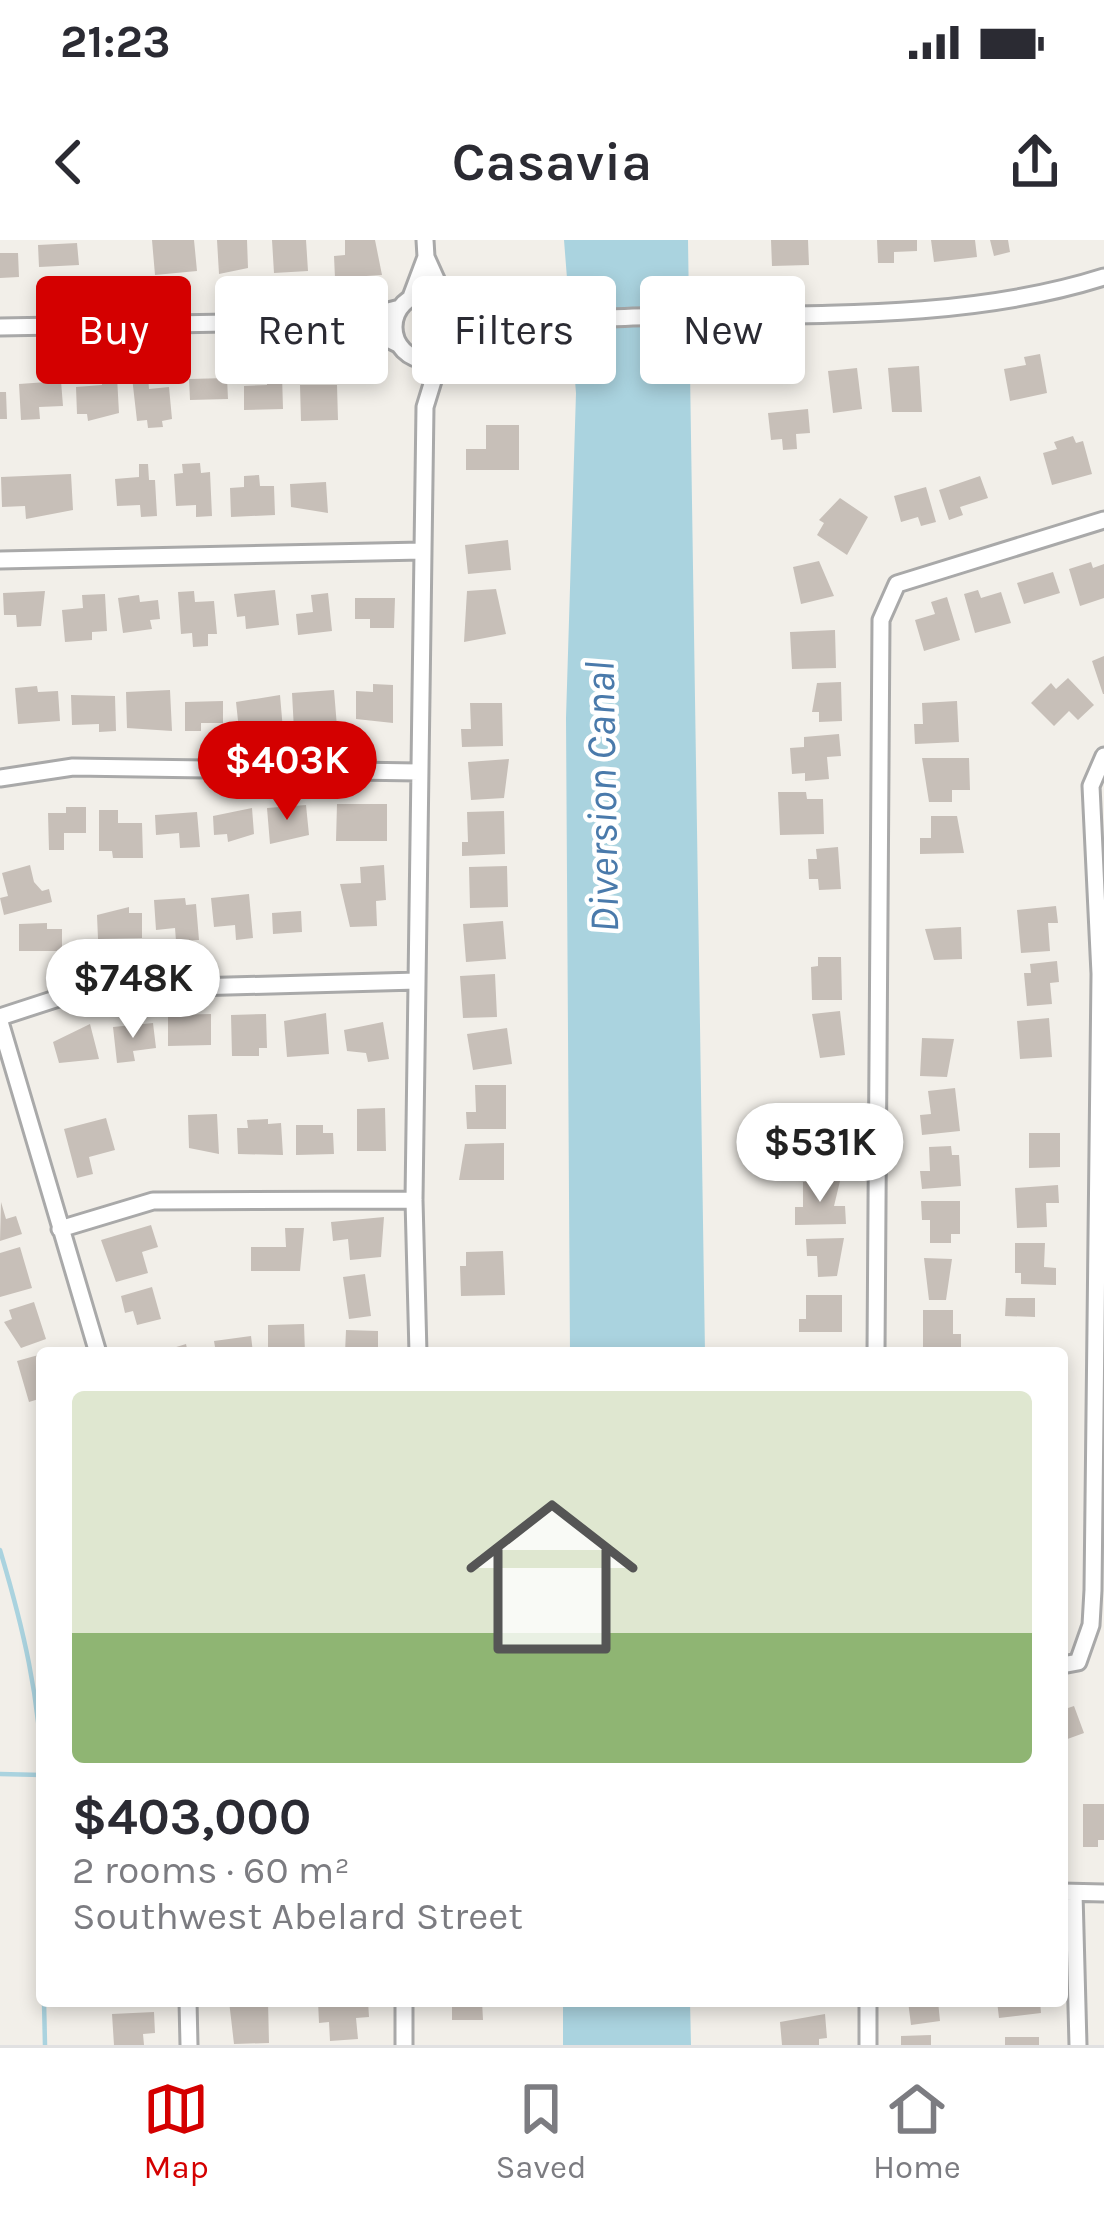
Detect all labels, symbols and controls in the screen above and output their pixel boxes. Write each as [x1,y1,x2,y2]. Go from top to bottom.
text: 21:23 [60,16,171,68]
icon: back [36,129,102,195]
icon: share [1002,129,1068,195]
text: Casavia [452,130,652,194]
chip: Buy [36,276,191,384]
chip: Rent [215,276,388,384]
chip: Filters [412,276,616,384]
chip: New [640,276,805,384]
water label: Diversion Canal [575,661,629,933]
pin: $403K [203,721,371,823]
text: $403K [225,737,349,783]
pin: $748K [49,939,217,1041]
text: $748K [73,955,193,1001]
pin: $531K [736,1103,904,1205]
text: $531K [763,1119,877,1165]
icon: home [444,1469,660,1685]
text: $403,000 [72,1787,311,1847]
text: 2 rooms · 60 m² [72,1847,350,1893]
text: Southwest Abelard Street [72,1893,523,1939]
tab: Map [143,2076,209,2186]
tab: Saved [495,2076,587,2186]
tab: Home [873,2076,961,2186]

